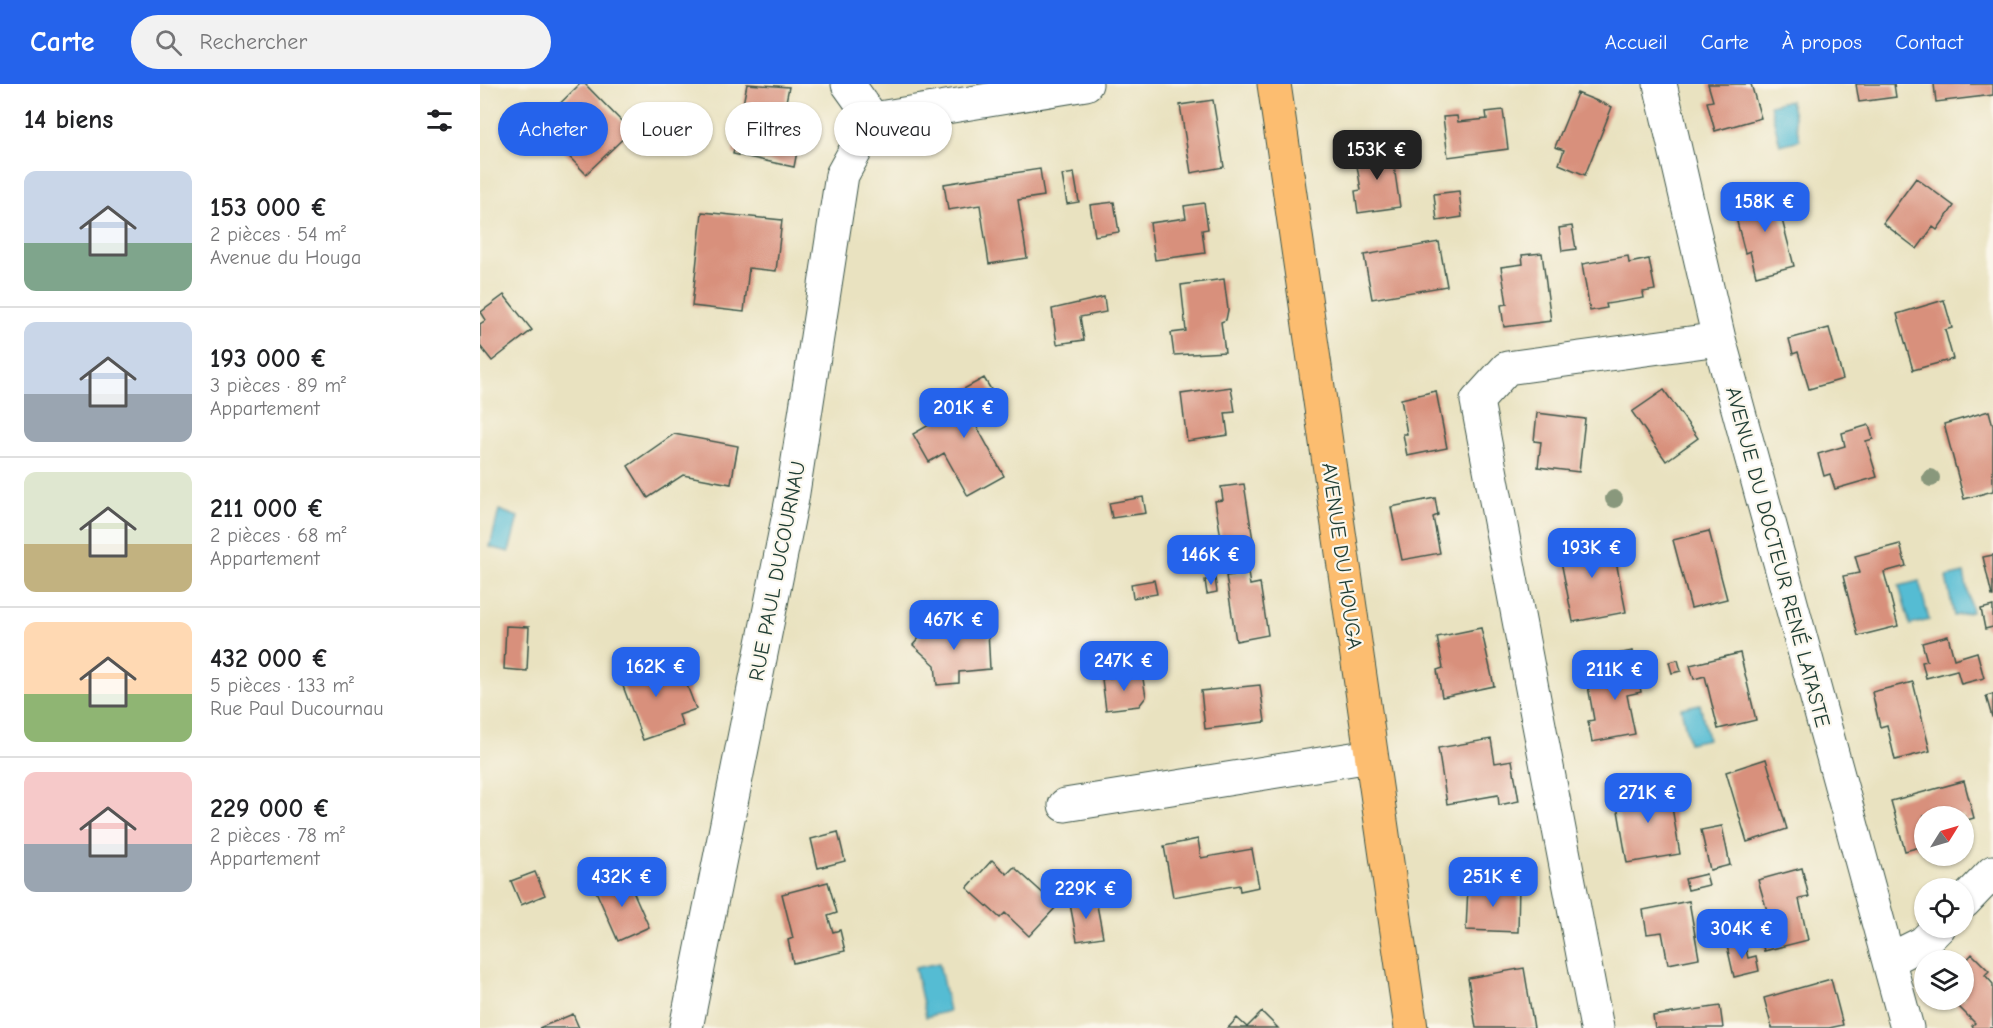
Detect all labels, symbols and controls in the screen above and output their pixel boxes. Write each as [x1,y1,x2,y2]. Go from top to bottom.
search box [131,15,551,69]
text: Carte [30,26,95,58]
icon: search [152,26,185,59]
text: Rechercher [200,29,307,55]
text: Accueil [1605,30,1668,54]
text: Carte [1701,30,1749,54]
text: À propos [1782,30,1862,54]
text: Contact [1895,30,1963,54]
chip: Acheter [498,102,608,156]
chip: Louer [620,102,713,156]
chip: Filtres [725,102,822,156]
chip: Nouveau [834,102,952,156]
icon: filters [423,104,456,137]
text: 14 biens [24,105,113,135]
pin: 153K € [1328,130,1426,181]
text: 153K € [1347,138,1407,161]
pin: 158K € [1716,182,1814,233]
text: 158K € [1735,190,1795,213]
text: 153 000 € [210,193,328,223]
icon: home [72,195,144,267]
text: 2 pièces · 54 m² [210,223,346,246]
text: Avenue du Houga [210,246,361,269]
text: 193 000 € [210,344,328,374]
icon: home [72,346,144,418]
text: 3 pièces · 89 m² [210,374,346,397]
street label: AVENUE DU DOCTEUR RENÉ LATASTE [1721,384,1835,730]
pin: 201K € [915,388,1013,439]
text: 201K € [933,396,995,419]
text: Appartement [210,397,320,420]
street label: RUE PAUL DUCOURNAU [744,459,810,683]
street label: AVENUE DU HOUGA [1317,461,1367,651]
text: 211 000 € [210,494,324,524]
icon: home [72,496,144,568]
text: 2 pièces · 68 m² [210,524,347,547]
pin: 193K € [1543,528,1641,579]
pin: 146K € [1162,535,1260,586]
text: 193K € [1562,536,1622,559]
text: 146K € [1181,543,1241,566]
text: Appartement [210,547,320,570]
pin: 467K € [905,600,1003,651]
text: 467K € [924,608,985,631]
pin: 247K € [1075,641,1173,692]
text: 432 000 € [210,644,329,674]
icon: home [72,646,144,718]
pin: 162K € [607,647,705,698]
text: 247K € [1094,649,1154,672]
pin: 211K € [1566,650,1664,701]
text: 162K € [626,655,686,678]
text: 211K € [1586,658,1644,681]
text: 5 pièces · 133 m² [210,674,354,697]
text: Rue Paul Ducournau [210,697,384,720]
pin: 271K € [1599,773,1697,824]
text: 271K € [1619,781,1677,804]
text: 229 000 € [210,794,331,824]
icon: home [72,796,144,868]
north arrow [1914,806,1974,866]
map controls [1914,806,1974,1010]
text: 2 pièces · 78 m² [210,824,345,847]
text: Appartement [210,847,320,870]
pin: 432K € [573,857,671,908]
pin: 251K € [1444,857,1542,908]
text: 432K € [591,865,653,888]
text: 251K € [1463,865,1523,888]
pin: 229K € [1037,869,1135,920]
text: 229K € [1055,877,1117,900]
button: locate [1914,878,1974,938]
pin: 304K € [1693,909,1791,960]
text: 304K € [1711,917,1773,940]
button: layers [1914,950,1974,1010]

